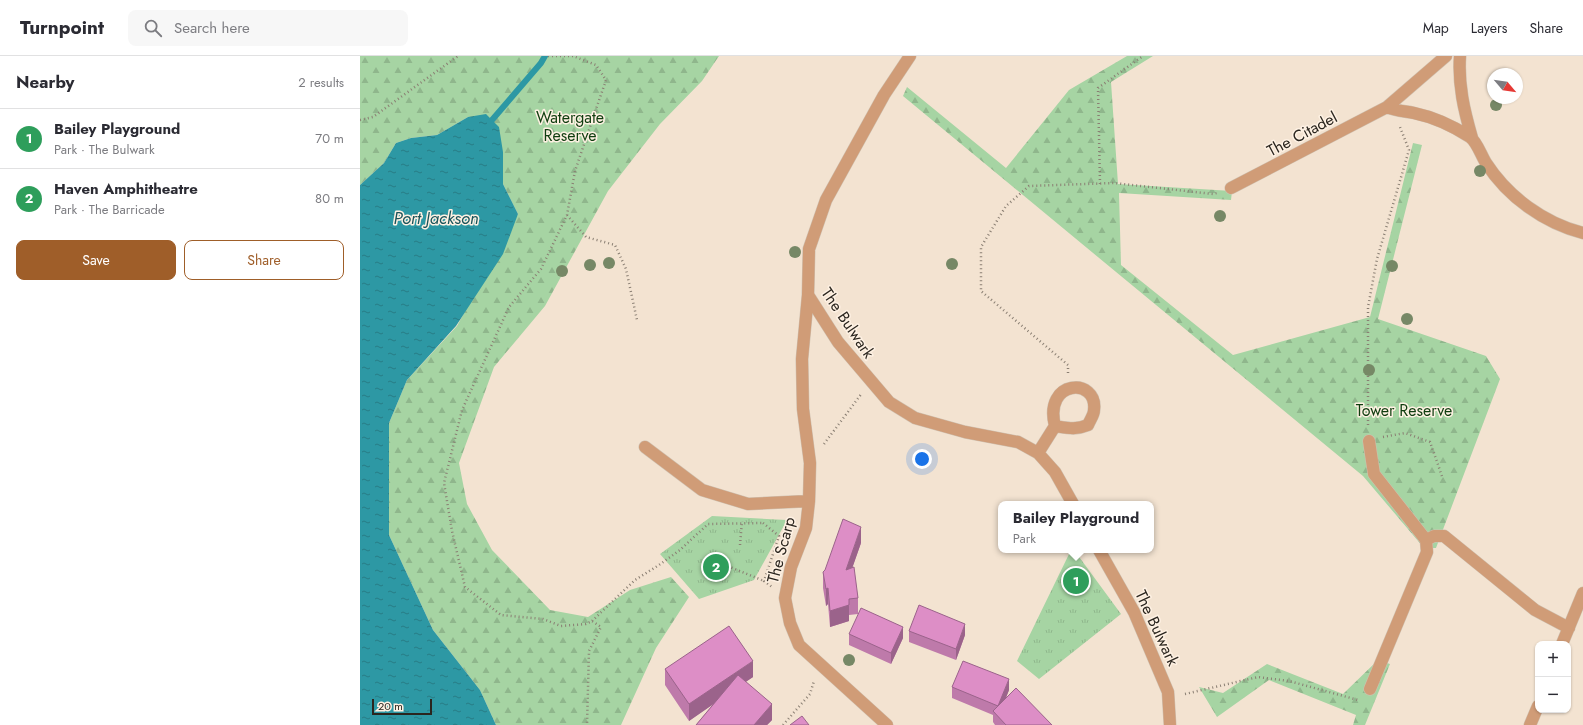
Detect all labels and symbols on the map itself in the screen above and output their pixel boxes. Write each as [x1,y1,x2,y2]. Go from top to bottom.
north arrow [1487,68,1523,104]
park label: Watergate Reserve [536,106,604,147]
street label: The Citadel [1263,106,1341,162]
water label: Port Jackson [393,206,479,230]
street label: The Bulwark [816,283,881,364]
park label: Tower Reserve [1356,399,1452,422]
your location [912,449,932,469]
street label: The Scarp [761,514,801,586]
pin: 2 [703,552,729,582]
pin: 1 [1063,566,1089,596]
street label: The Bulwark [1129,586,1185,670]
scale bar [372,697,432,716]

